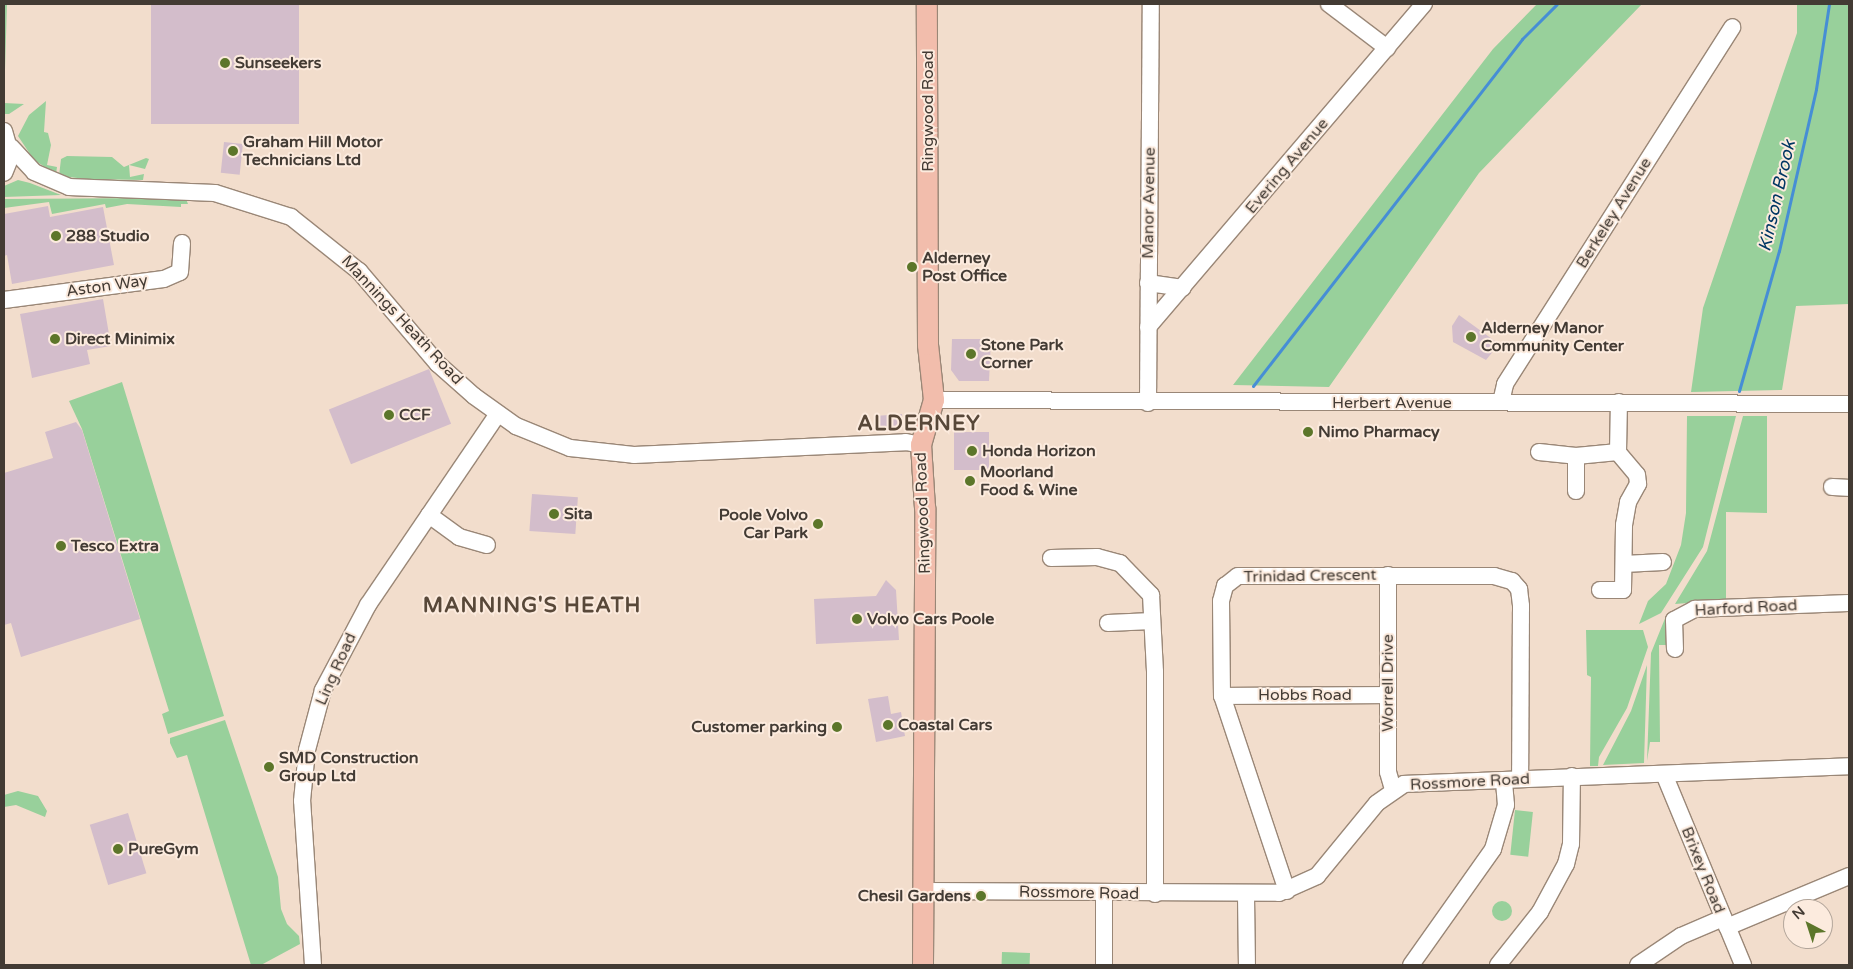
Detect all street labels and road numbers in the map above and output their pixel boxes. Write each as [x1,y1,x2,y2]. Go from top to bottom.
street label: Ringwood Road [918,50,938,172]
street label: Evering Avenue [1241,114,1333,218]
street label: Manor Avenue [1138,147,1160,259]
street label: Berkeley Avenue [1572,154,1656,272]
street label: Mannings Heath Road [337,251,467,389]
street label: Aston Way [65,271,149,301]
street label: Herbert Avenue [1332,393,1452,413]
street label: Ringwood Road [911,452,935,574]
street label: Trinidad Crescent [1243,565,1377,587]
street label: Harford Road [1694,596,1798,620]
street label: Ling Road [311,630,361,708]
street label: Worrell Drive [1378,634,1398,732]
street label: Hobbs Road [1258,685,1352,705]
street label: Rossmore Road [1409,769,1531,795]
street label: Brixey Road [1677,824,1729,916]
street label: Rossmore Road [1019,882,1139,904]

